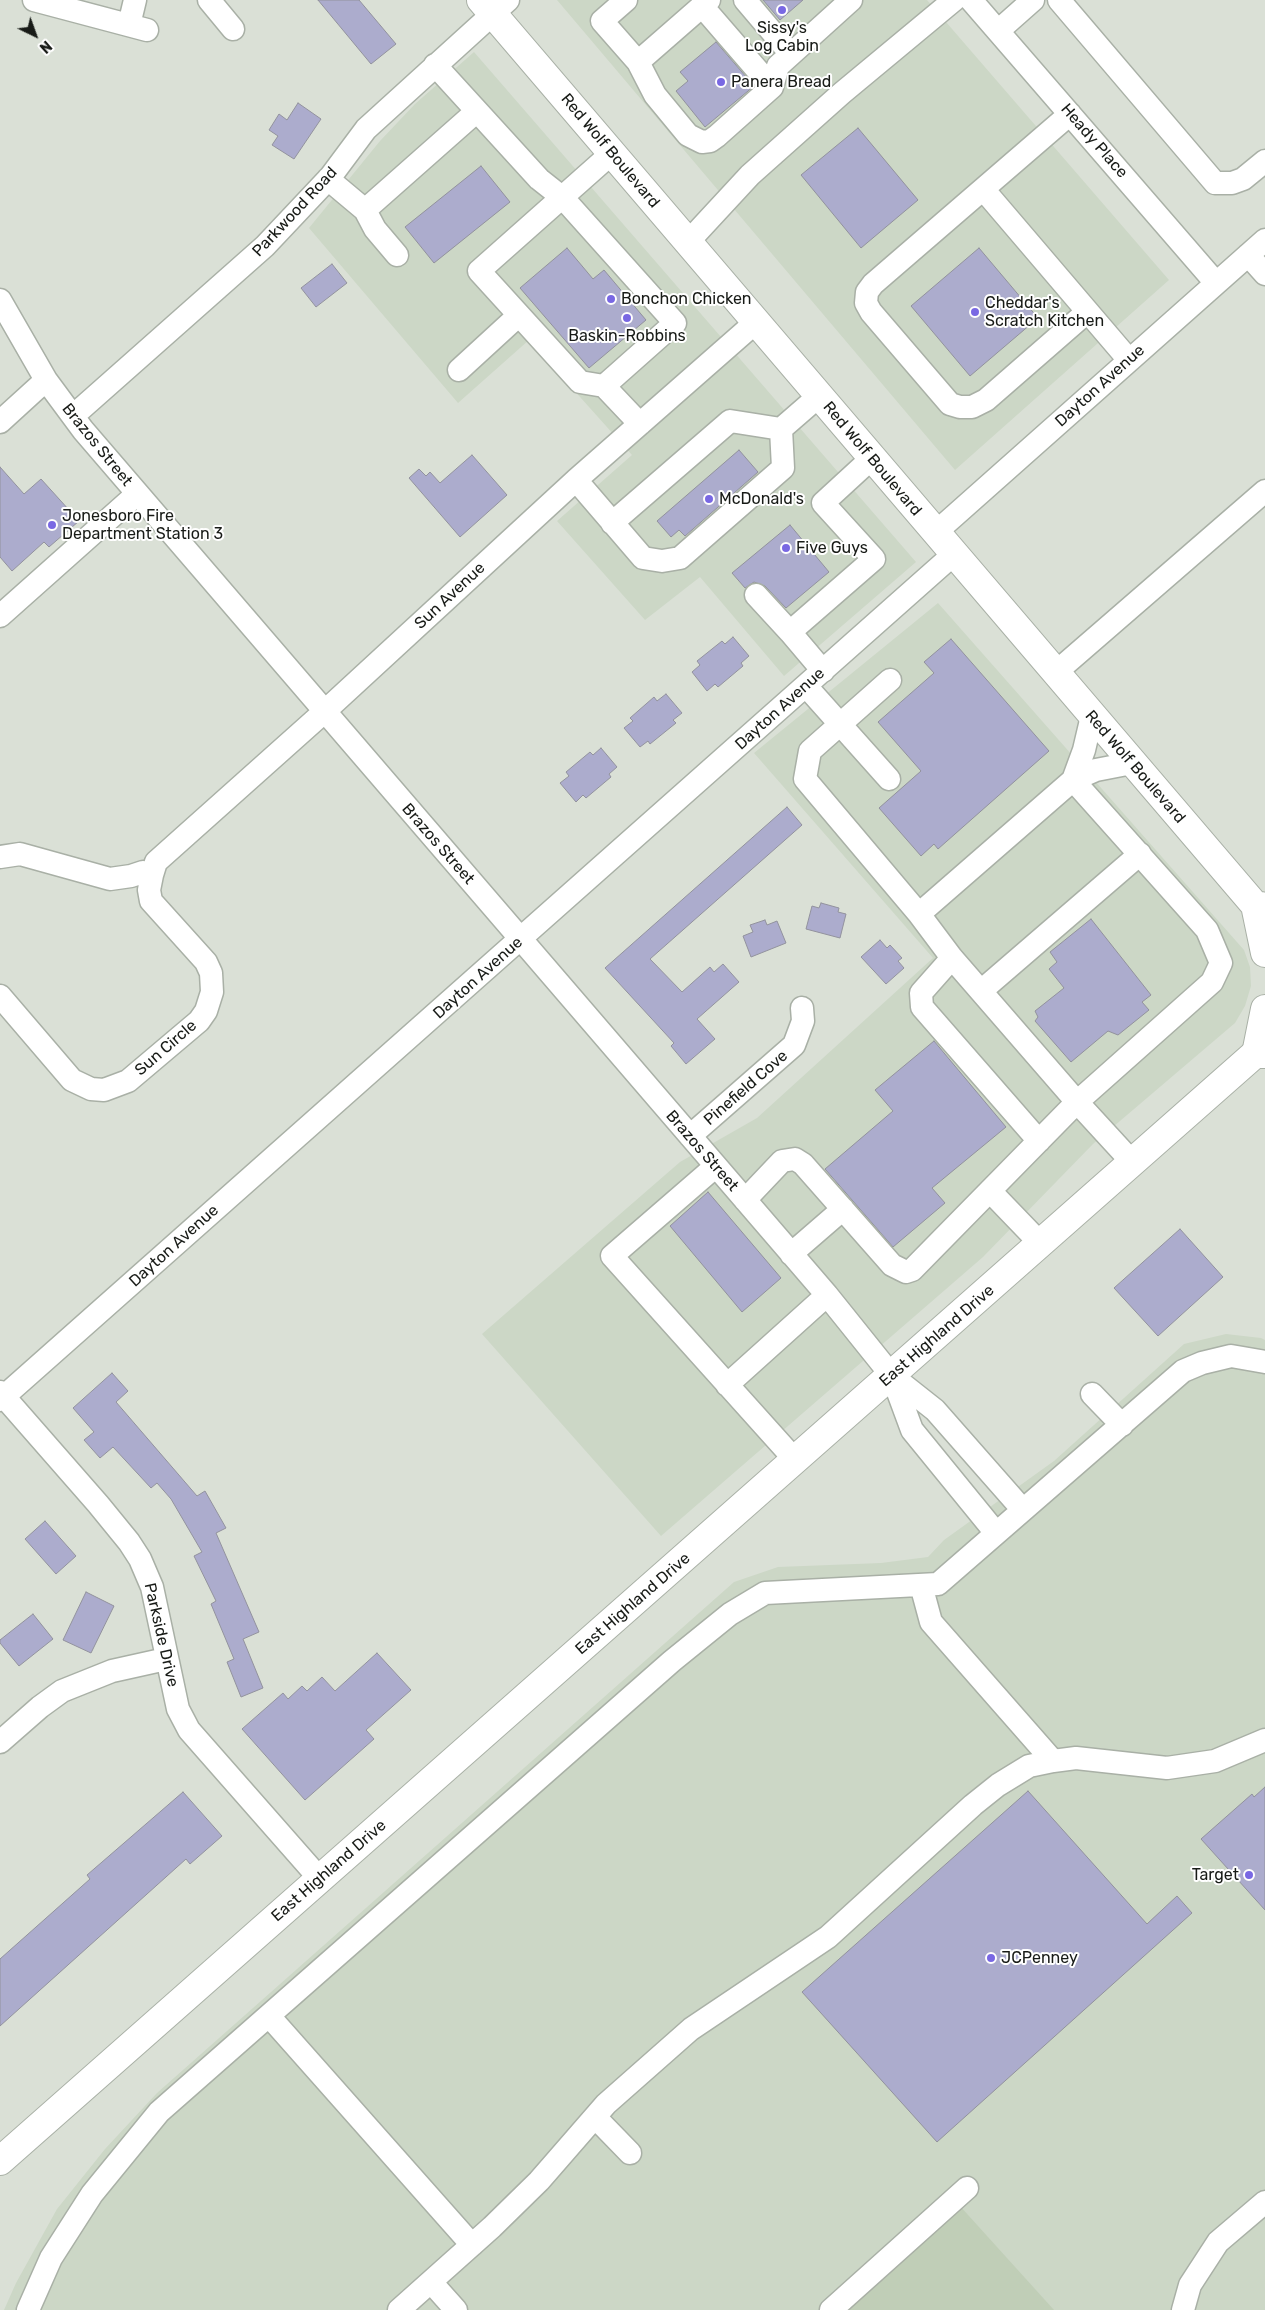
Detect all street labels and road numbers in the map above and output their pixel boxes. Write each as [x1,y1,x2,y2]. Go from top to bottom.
street label: Red Wolf Boulevard [557,90,663,212]
street label: Heady Place [1056,100,1132,182]
street label: Parkwood Road [249,163,341,261]
street label: Dayton Avenue [1051,341,1149,431]
street label: Red Wolf Boulevard [819,398,925,520]
street label: Brazos Street [58,400,136,490]
street label: Sun Avenue [411,559,489,633]
street label: Dayton Avenue [731,664,829,754]
street label: Red Wolf Boulevard [1081,707,1189,827]
street label: Brazos Street [398,800,478,888]
street label: Dayton Avenue [429,933,527,1023]
street label: Sun Circle [131,1016,201,1080]
street label: Pinefield Cove [700,1046,792,1130]
street label: Brazos Street [662,1107,742,1195]
street label: Dayton Avenue [125,1201,223,1291]
street label: East Highland Drive [876,1281,998,1391]
street label: East Highland Drive [572,1549,694,1659]
street label: Parkside Drive [140,1581,182,1689]
street label: East Highland Drive [268,1816,390,1926]

